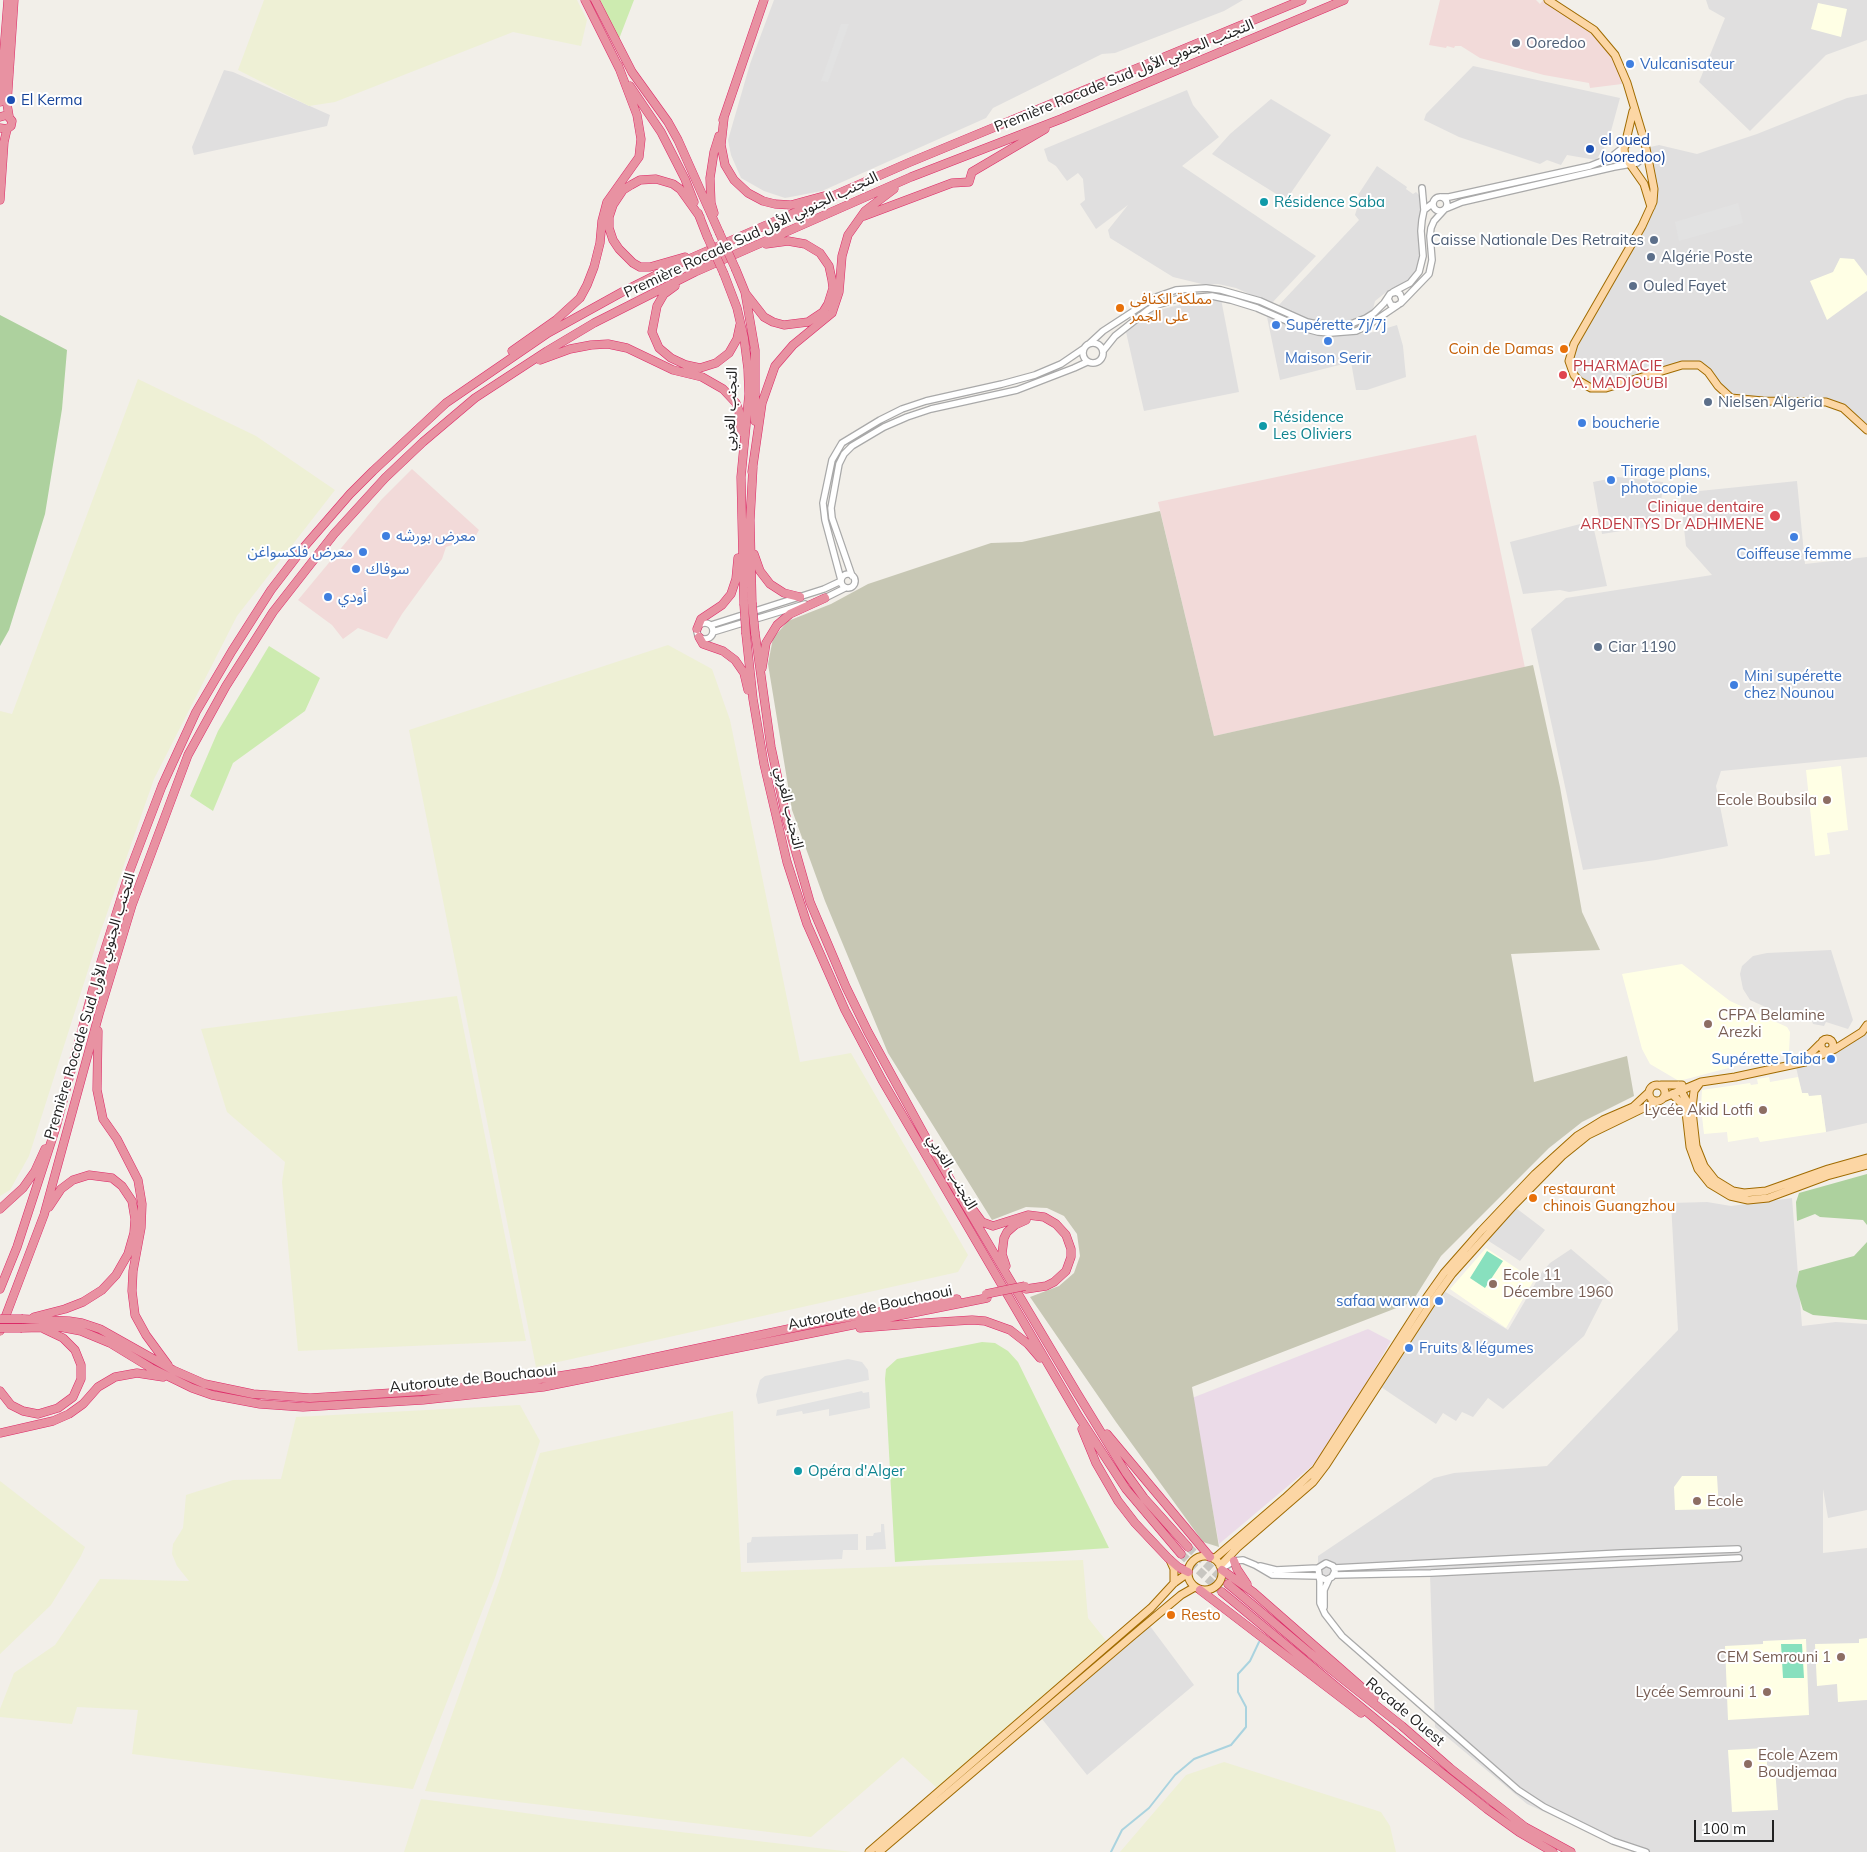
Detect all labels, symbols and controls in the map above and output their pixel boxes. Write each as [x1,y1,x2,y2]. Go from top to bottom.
street label: Première Rocade Sud التجنب الجنوبي الأول [992,16,1256,136]
place label: Ooredoo [1526,34,1586,52]
marker: Ooredoo [1510,37,1522,49]
place label: Vulcanisateur [1640,55,1735,73]
marker: Vulcanisateur [1624,58,1636,70]
place label: El Kerma [21,91,82,109]
marker: El Kerma [5,94,17,106]
place label: el oued (ooredoo) [1600,131,1666,166]
marker: el oued (ooredoo) [1584,143,1596,155]
street label: Première Rocade Sud التجنب الجنوبي الأول [621,168,881,302]
place label: Résidence Saba [1274,193,1385,211]
marker: Résidence Saba [1258,196,1270,208]
place label: Caisse Nationale Des Retraites [1430,231,1644,249]
marker: Caisse Nationale Des Retraites [1648,234,1660,246]
place label: Algérie Poste [1661,248,1753,266]
marker: Algérie Poste [1645,251,1657,263]
place label: Ouled Fayet [1643,277,1726,295]
marker: Ouled Fayet [1627,280,1639,292]
place label: مملكة الكنافى على الجمر [1130,290,1212,325]
marker: مملكة الكنافى على الجمر [1114,302,1126,314]
place label: Supérette 7j/7j [1286,316,1386,334]
marker: Supérette 7j/7j [1270,319,1282,331]
marker: Maison Serir [1322,335,1334,347]
place label: Coin de Damas [1449,340,1554,358]
marker: Coin de Damas [1558,343,1570,355]
place label: Maison Serir [1285,349,1371,367]
place label: PHARMACIE A. MADJOUBI [1573,357,1668,392]
street label: التجنب الغربي [721,367,741,451]
marker: PHARMACIE A. MADJOUBI [1557,369,1569,381]
place label: Nielsen Algeria [1718,393,1823,411]
marker: Nielsen Algeria [1702,396,1714,408]
place label: Résidence Les Oliviers [1273,408,1352,443]
place label: boucherie [1592,414,1660,432]
marker: boucherie [1576,417,1588,429]
marker: Résidence Les Oliviers [1257,420,1269,432]
place label: Tirage plans, photocopie [1621,462,1710,497]
marker: Tirage plans, photocopie [1605,474,1617,486]
place label: Clinique dentaire ARDENTYS Dr ADHIMENE [1580,498,1764,533]
marker: Clinique dentaire ARDENTYS Dr ADHIMENE [1768,509,1782,523]
place label: معرض بورشه [396,527,476,545]
marker: معرض بورشه [380,530,392,542]
marker: Coiffeuse femme [1788,531,1800,543]
place label: معرض فلكسواغن [248,543,353,561]
place label: Coiffeuse femme [1736,545,1852,563]
marker: معرض فلكسواغن [357,546,369,558]
place label: سوفاك [366,560,409,578]
marker: سوفاك [350,563,362,575]
place label: أودي [338,588,367,606]
marker: أودي [322,591,334,603]
place label: Ciar 1190 [1608,638,1676,656]
marker: Ciar 1190 [1592,641,1604,653]
place label: Mini supérette chez Nounou [1744,667,1842,702]
marker: Mini supérette chez Nounou [1728,679,1740,691]
street label: التجنب الغربي [771,765,807,851]
place label: Ecole Boubsila [1717,791,1817,809]
marker: Ecole Boubsila [1821,794,1833,806]
street label: Première Rocade Sud التجنب الجنوبي الأول [41,870,139,1142]
place label: CFPA Belamine Arezki [1718,1006,1825,1041]
marker: CFPA Belamine Arezki [1702,1018,1714,1030]
place label: Supérette Taiba [1712,1050,1821,1068]
marker: Supérette Taiba [1825,1053,1837,1065]
place label: Lycée Akid Lotfi [1644,1101,1753,1119]
marker: Lycée Akid Lotfi [1757,1104,1769,1116]
street label: التجنب الغربي [923,1131,981,1213]
place label: restaurant chinois Guangzhou [1543,1180,1675,1215]
marker: restaurant chinois Guangzhou [1527,1192,1539,1204]
place label: Ecole 11 Décembre 1960 [1503,1266,1613,1301]
marker: Ecole 11 Décembre 1960 [1487,1278,1499,1290]
street label: Autoroute de Bouchaoui [786,1282,954,1334]
place label: safaa warwa [1336,1292,1429,1310]
marker: safaa warwa [1433,1295,1445,1307]
place label: Fruits & légumes [1419,1339,1534,1357]
marker: Fruits & légumes [1403,1342,1415,1354]
street label: Autoroute de Bouchaoui [389,1361,557,1397]
place label: Opéra d'Alger [808,1462,905,1480]
marker: Opéra d'Alger [792,1465,804,1477]
place label: Ecole [1707,1492,1743,1510]
marker: Ecole [1691,1495,1703,1507]
place label: Resto [1181,1606,1220,1624]
marker: Resto [1165,1609,1177,1621]
place label: CEM Semrouni 1 [1717,1648,1831,1666]
marker: CEM Semrouni 1 [1835,1651,1847,1663]
street label: Rocade Ouest [1362,1674,1448,1750]
place label: Lycée Semrouni 1 [1636,1683,1757,1701]
marker: Lycée Semrouni 1 [1761,1686,1773,1698]
place label: Ecole Azem Boudjemaa [1758,1746,1838,1781]
marker: Ecole Azem Boudjemaa [1742,1758,1754,1770]
scale bar [1697,1810,1777,1842]
text: 100 m [1702,1819,1746,1838]

